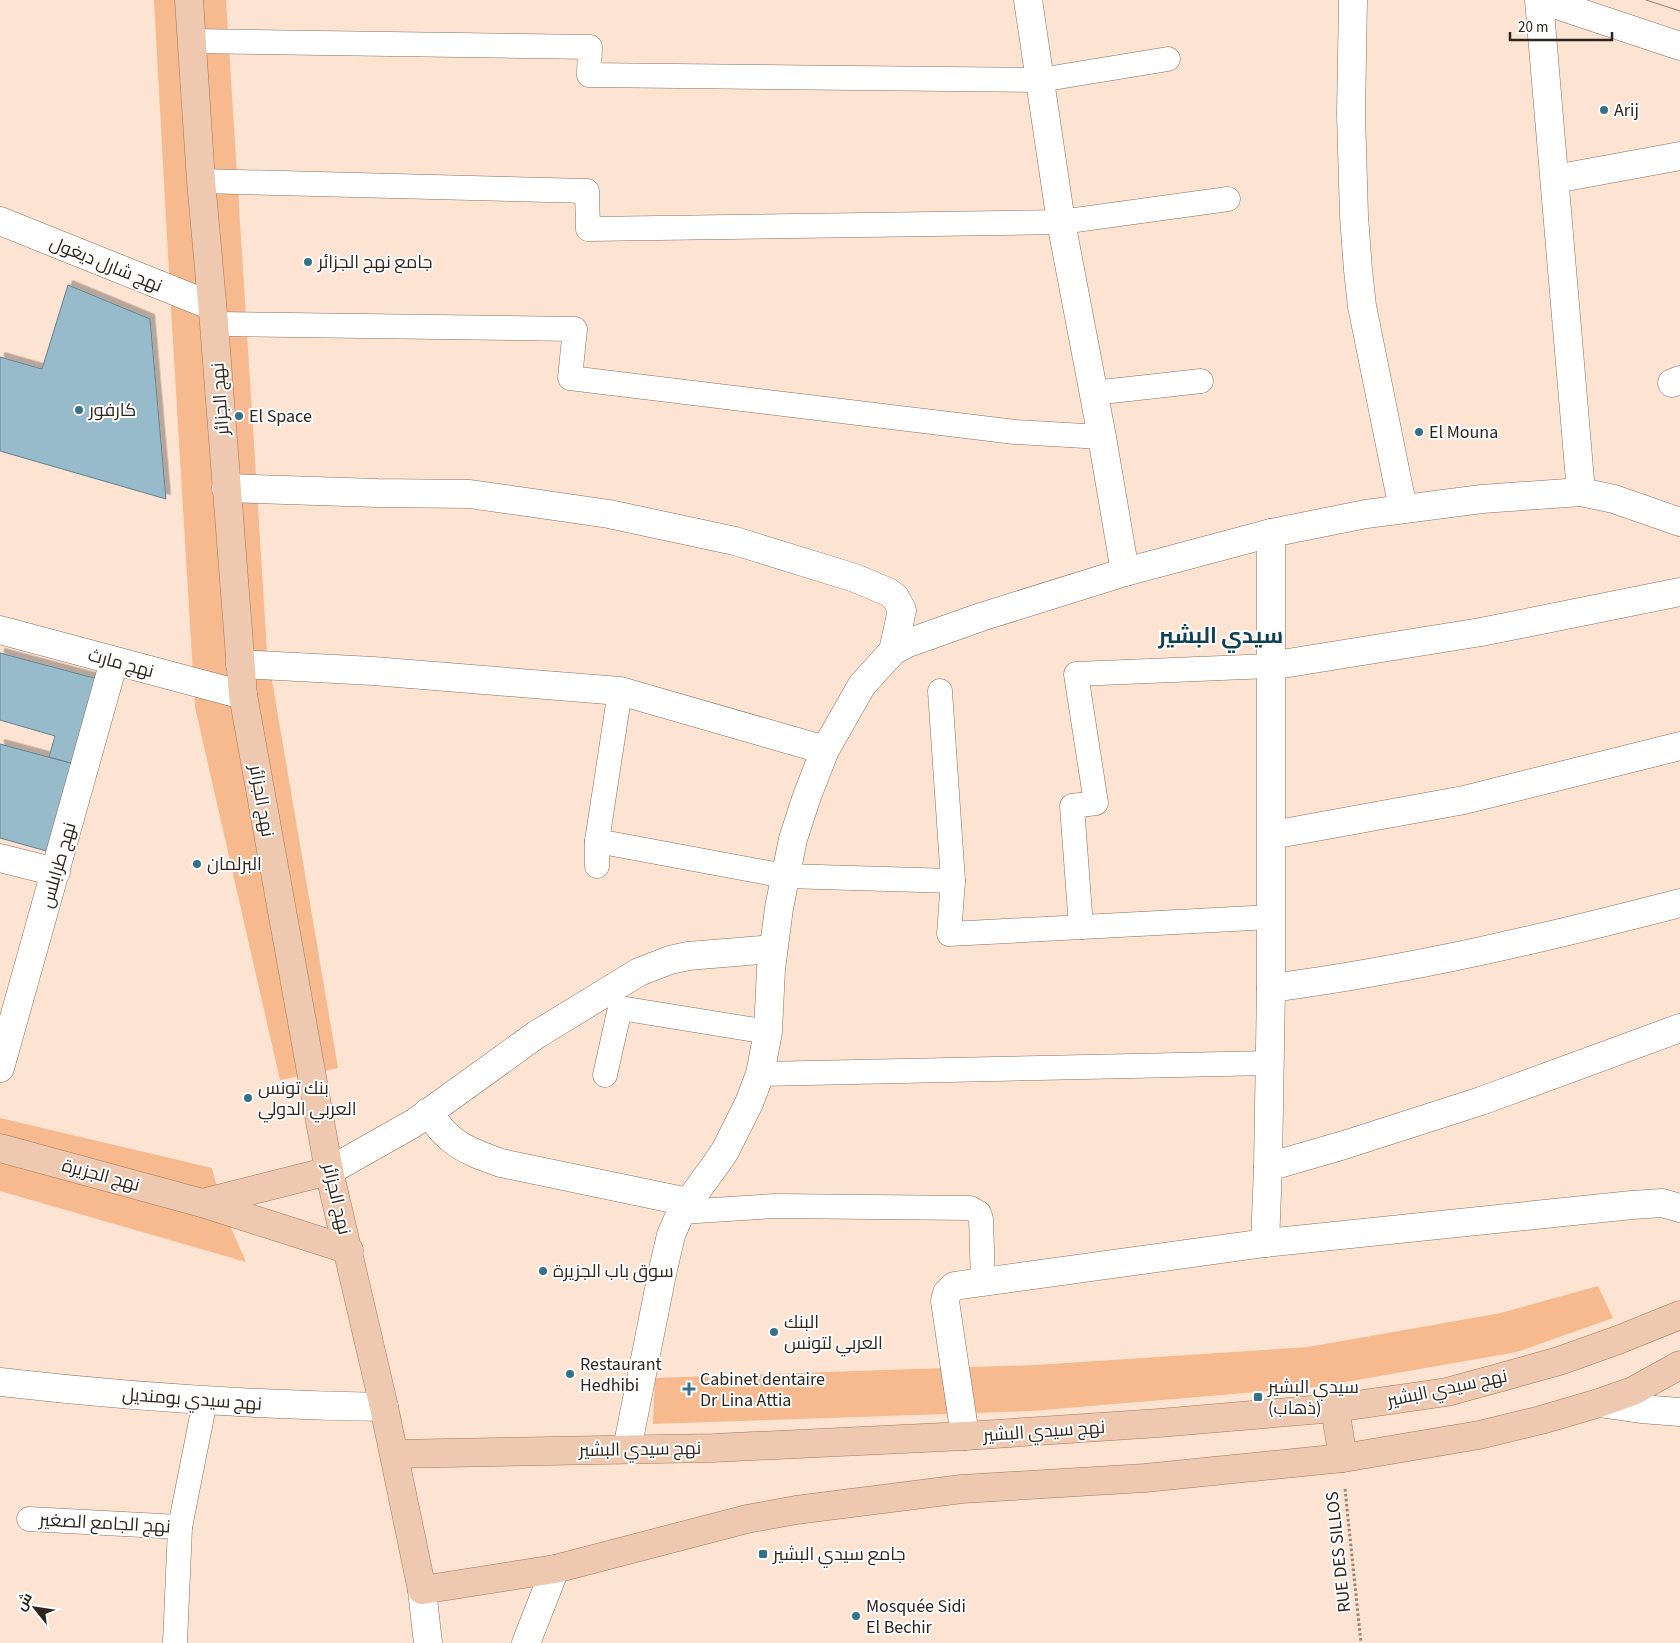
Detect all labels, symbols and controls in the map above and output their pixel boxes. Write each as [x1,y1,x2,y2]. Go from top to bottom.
scale bar [1510,10,1612,42]
text: 20 m [1518,17,1548,38]
place label: Arij [1614,98,1639,123]
marker: Arij [1598,104,1610,116]
street label: نهج شارل ديغول [46,230,166,298]
place label: جامع نهج الجزائر [317,250,433,275]
marker: جامع نهج الجزائر [302,256,314,268]
street label: نهج الجزائر [205,362,236,437]
place label: كارفور [88,398,136,423]
marker: كارفور [73,404,85,416]
place label: El Space [249,404,312,429]
marker: El Space [233,410,245,422]
place label: El Mouna [1429,420,1498,445]
marker: El Mouna [1413,426,1425,438]
district label: سيدي البشير [1158,620,1283,653]
street label: نهج مارث [85,643,157,684]
street label: نهج الجزائر [243,762,280,839]
street label: نهج طرابلس [34,819,83,911]
place label: البرلمان [207,852,262,877]
marker: البرلمان [191,858,203,870]
place label: بنك تونس العربي الدولي [258,1076,357,1123]
marker: بنك تونس العربي الدولي [242,1092,254,1104]
street label: نهج الجزيرة [59,1153,143,1198]
street label: نهج الجزائر [316,1160,357,1237]
place label: سوق باب الجزيرة [553,1259,674,1284]
marker: سوق باب الجزيرة [537,1265,549,1277]
place label: البنك العربي لتونس [784,1310,883,1357]
marker: البنك العربي لتونس [768,1326,780,1338]
place label: Restaurant Hedhibi [580,1352,662,1398]
street label: نهج سيدي البشير [1384,1364,1510,1415]
place label: Cabinet dentaire Dr Lina Attia [700,1367,825,1413]
marker: Restaurant Hedhibi [564,1368,576,1380]
place label: سيدي البشير (ذهاب) [1267,1375,1359,1421]
street label: نهج سيدي بومنديل [121,1382,263,1418]
marker: Cabinet dentaire Dr Lina Attia [682,1382,696,1396]
marker: سيدي البشير (ذهاب) [1252,1391,1264,1403]
street label: نهج سيدي البشير [981,1415,1106,1449]
street label: نهج سيدي البشير [578,1436,701,1464]
street label: RUE DES SILLOS [1320,1490,1357,1614]
street label: نهج الجامع الصغير [38,1508,171,1539]
place label: جامع سيدي البشير [772,1542,906,1568]
marker: جامع سيدي البشير [757,1548,769,1560]
north arrow [10,1583,60,1633]
text: ش [11,1589,38,1615]
place label: Mosquée Sidi El Bechir [866,1594,966,1640]
marker: Mosquée Sidi El Bechir [850,1610,862,1622]

